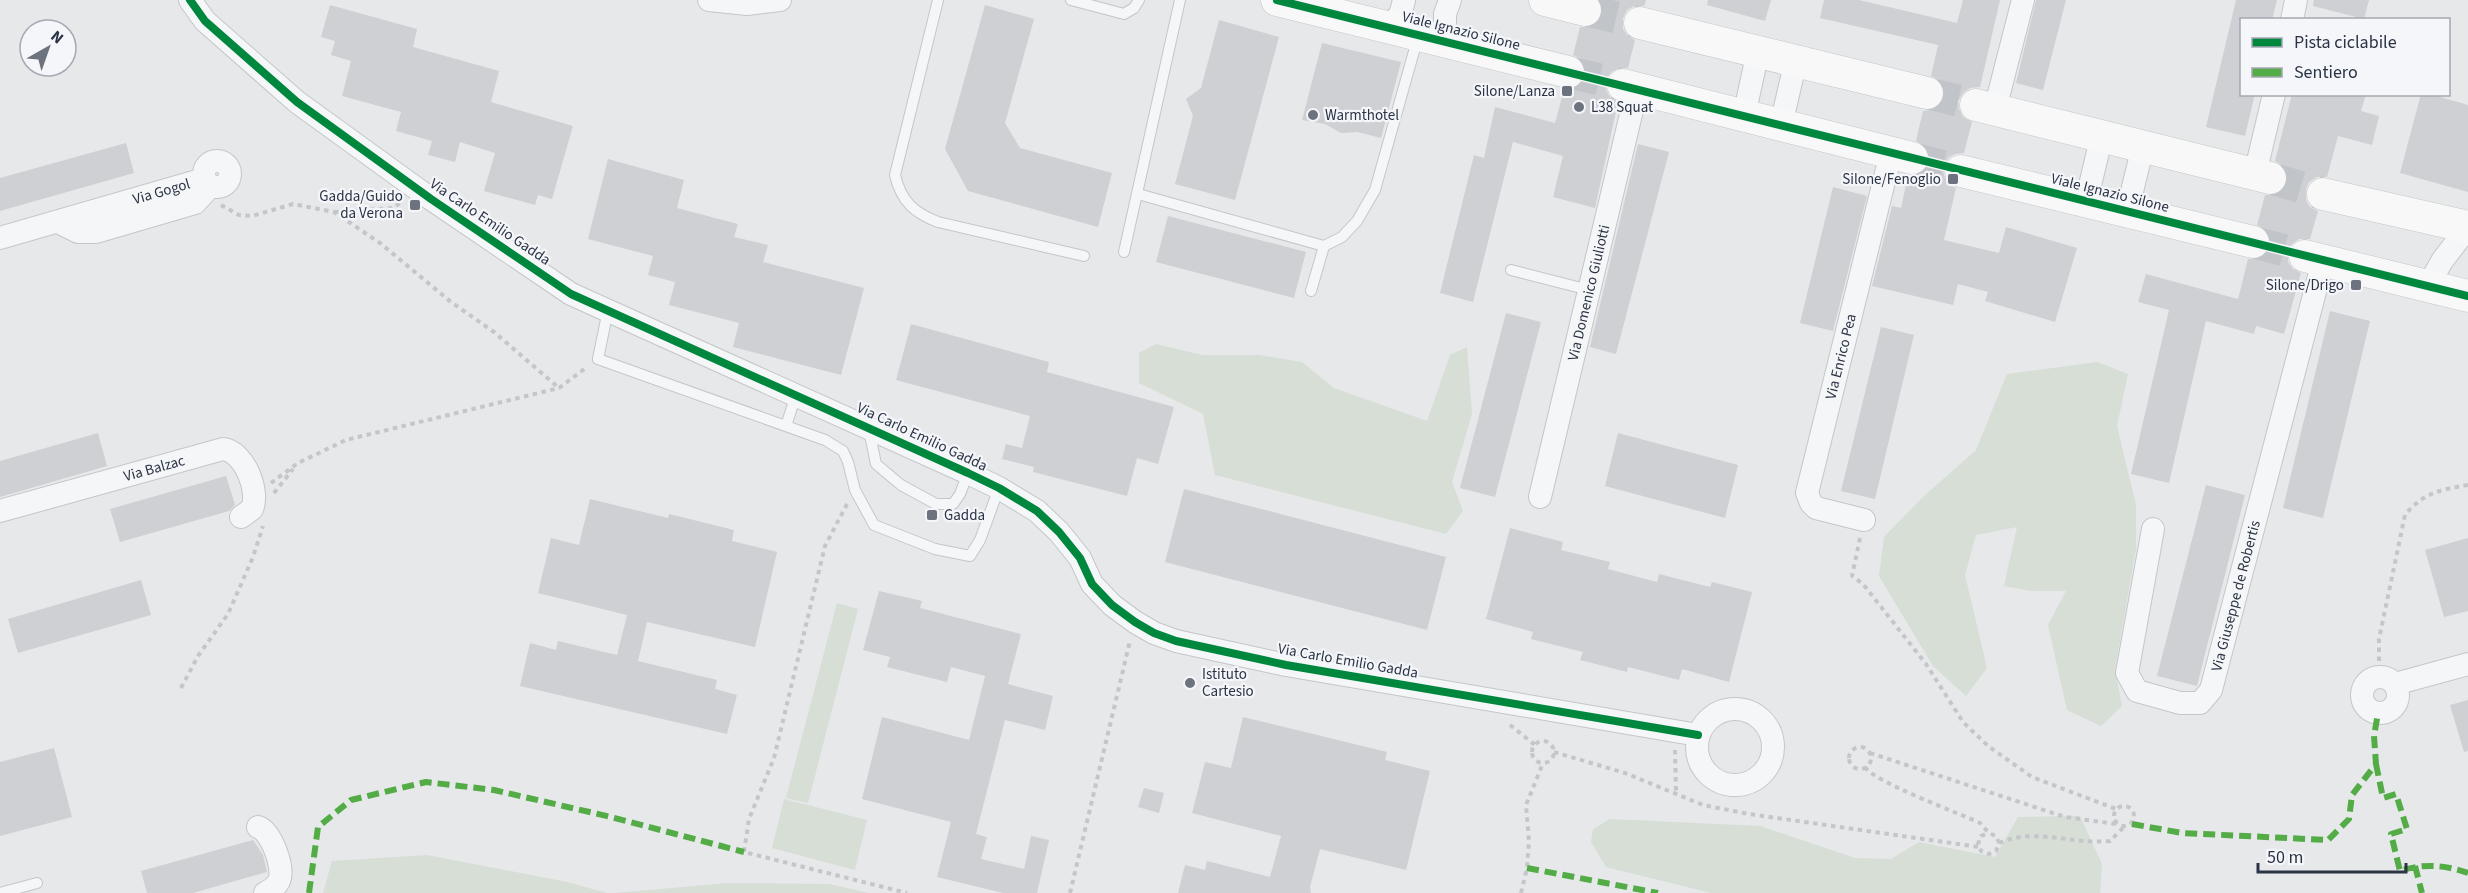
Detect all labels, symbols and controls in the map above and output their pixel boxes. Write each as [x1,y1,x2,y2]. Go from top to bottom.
street label: Viale Ignazio Silone [1400,6,1522,56]
north arrow [18,18,78,78]
legend [2240,18,2450,96]
text: N [46,25,68,49]
text: Pista ciclabile [2294,30,2397,55]
text: Sentiero [2294,60,2358,85]
place label: Silone/Lanza [1474,81,1555,102]
marker: Silone/Lanza [1560,84,1574,98]
place label: L38 Squat [1591,97,1653,118]
marker: L38 Squat [1572,100,1586,114]
place label: Warmthotel [1325,105,1399,126]
marker: Warmthotel [1306,108,1320,122]
street label: Viale Ignazio Silone [2049,168,2171,218]
place label: Silone/Fenoglio [1842,169,1941,190]
marker: Silone/Fenoglio [1946,172,1960,186]
street label: Via Gogol [130,173,193,210]
street label: Via Carlo Emilio Gadda [425,174,555,270]
place label: Gadda/Guido da Verona [319,186,403,224]
marker: Gadda/Guido da Verona [408,198,422,212]
street label: Via Domenico Giuliotti [1562,223,1615,363]
place label: Silone/Drigo [2266,275,2344,296]
marker: Silone/Drigo [2349,278,2363,292]
street label: Via Enrico Pea [1820,311,1861,402]
street label: Via Carlo Emilio Gadda [853,397,991,477]
street label: Via Balzac [121,450,187,487]
place label: Gadda [944,505,985,526]
marker: Gadda [925,508,939,522]
street label: Via Giuseppe de Robertis [2206,518,2265,674]
street label: Via Carlo Emilio Gadda [1276,638,1420,684]
place label: Istituto Cartesio [1202,664,1254,702]
marker: Istituto Cartesio [1183,676,1197,690]
scale bar [2258,836,2406,874]
text: 50 m [2267,845,2303,870]

